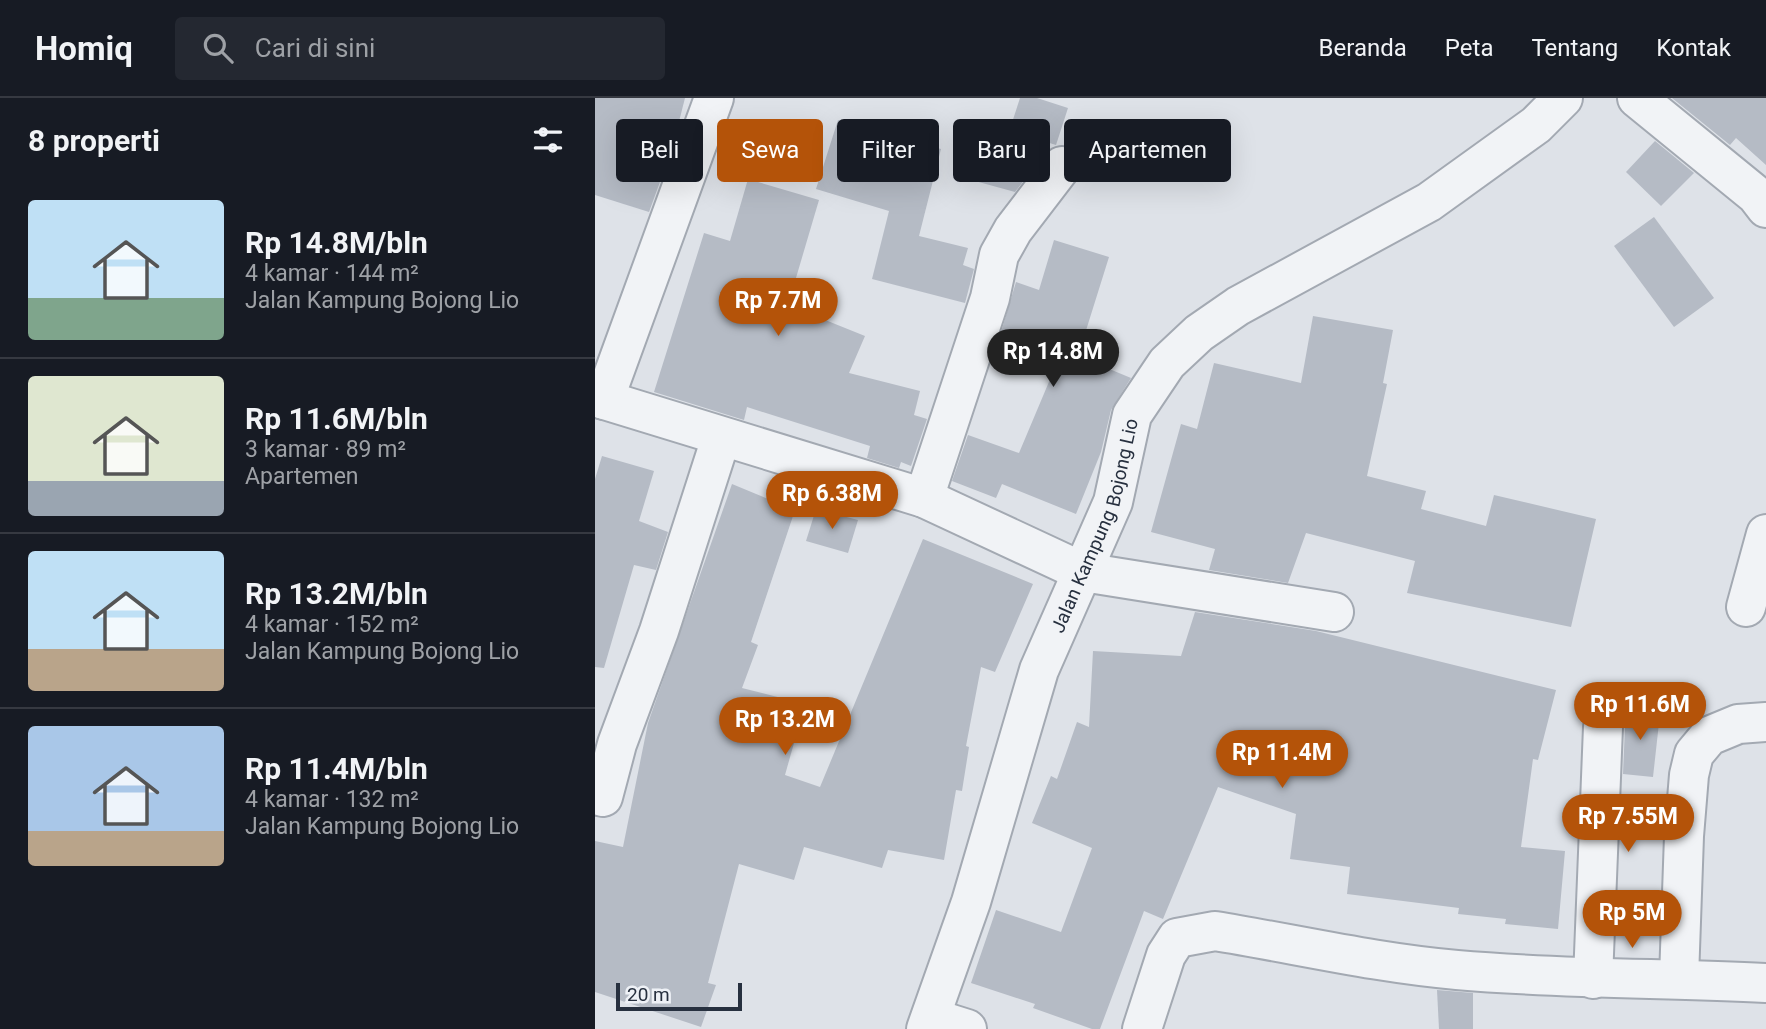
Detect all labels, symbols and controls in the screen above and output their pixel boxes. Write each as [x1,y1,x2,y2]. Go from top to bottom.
search box [175,17,665,80]
text: Homiq [35,29,133,68]
icon: search [199,29,237,67]
text: Cari di sini [255,33,375,63]
text: Beranda [1319,34,1407,62]
text: Peta [1445,34,1493,62]
text: Tentang [1531,34,1618,62]
text: Kontak [1656,34,1731,62]
chip: Beli [616,119,703,182]
chip: Sewa [717,119,823,182]
chip: Filter [837,119,939,182]
chip: Baru [953,119,1050,182]
chip: Apartemen [1064,119,1231,182]
icon: filters [529,121,567,159]
text: 8 properti [28,123,160,158]
text: Rp 14.8M/bln [245,225,428,260]
icon: home [84,228,168,312]
text: 4 kamar · 144 m² [245,260,419,287]
pin: Rp 7.7M [713,278,843,338]
text: Jalan Kampung Bojong Lio [245,287,519,314]
text: Rp 7.7M [735,287,821,314]
pin: Rp 14.8M [981,330,1125,389]
text: Rp 14.8M [1003,338,1103,365]
text: Rp 11.6M/bln [245,401,428,436]
icon: home [84,404,168,488]
street label: Jalan Kampung Bojong Lio [1045,416,1142,636]
text: 3 kamar · 89 m² [245,436,406,463]
text: Apartemen [245,463,359,490]
pin: Rp 6.38M [760,472,904,531]
text: Rp 6.38M [782,480,882,507]
text: Rp 13.2M/bln [245,576,428,611]
icon: home [84,579,168,663]
text: 4 kamar · 152 m² [245,611,419,638]
text: Jalan Kampung Bojong Lio [245,638,519,665]
pin: Rp 11.6M [1568,682,1712,742]
text: Rp 11.6M [1590,691,1690,718]
pin: Rp 13.2M [713,698,857,757]
text: Rp 13.2M [735,706,835,733]
pin: Rp 11.4M [1210,730,1354,790]
text: Rp 11.4M [1232,739,1332,766]
text: Rp 11.4M/bln [245,751,428,786]
icon: home [84,754,168,838]
text: 4 kamar · 132 m² [245,786,419,813]
pin: Rp 7.55M [1556,794,1700,854]
text: Rp 7.55M [1578,803,1678,830]
text: Jalan Kampung Bojong Lio [245,813,519,840]
pin: Rp 5M [1583,890,1681,950]
text: Rp 5M [1599,899,1665,926]
scale bar [616,980,742,1012]
text: 20 m [627,983,670,1006]

